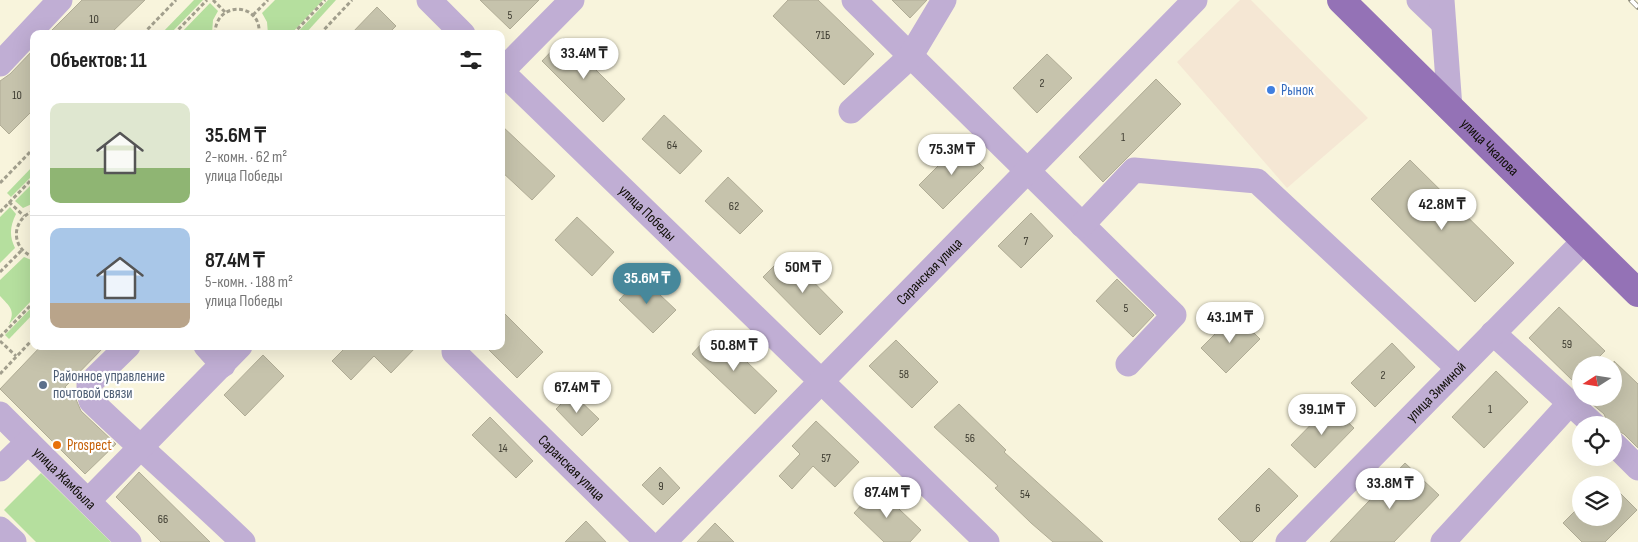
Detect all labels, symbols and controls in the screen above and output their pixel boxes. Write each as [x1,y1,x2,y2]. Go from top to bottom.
house number: 5 [508,8,513,23]
house number: 10 [89,12,99,27]
house number: 71Б [816,28,830,43]
pin: 33.4M ₸ [538,38,630,80]
text: 33.4M ₸ [561,44,607,63]
icon: filters [457,46,485,74]
text: Объектов: 11 [50,48,147,73]
house number: 2 [1040,76,1045,91]
place label: Рынок [1281,81,1314,100]
marker: Рынок [1265,84,1277,96]
house number: 10 [12,88,22,103]
street label: улица Чкалова [1457,114,1523,180]
icon: home [90,123,150,183]
text: 35.6M ₸ [205,123,266,148]
house number: 1 [1121,130,1126,145]
pin: 75.3M ₸ [906,134,998,176]
house number: 64 [667,138,677,153]
text: 75.3M ₸ [929,140,975,159]
text: 2-комн. · 62 m² [205,148,287,167]
text: улица Победы [205,167,283,186]
street label: улица Победы [615,181,680,245]
pin: 42.8M ₸ [1396,188,1488,231]
text: 42.8M ₸ [1419,195,1466,214]
house number: 62 [729,199,739,214]
street label: Саранская улица [892,234,966,309]
house number: 7 [1024,234,1029,249]
icon: home [90,248,150,308]
text: 87.4M ₸ [205,248,265,273]
pin: 50M ₸ [768,252,838,294]
text: 50M ₸ [785,258,821,277]
pin: 35.6M ₸ [601,262,693,305]
text: 35.6M ₸ [624,269,670,288]
text: 5-комн. · 188 m² [205,273,293,292]
text: улица Победы [205,292,283,311]
house number: 5 [1124,301,1129,316]
pin: 43.1M ₸ [1184,302,1276,344]
text: 43.1M ₸ [1207,308,1253,327]
pin: 50.8M ₸ [688,330,780,372]
text: 50.8M ₸ [711,336,757,355]
house number: 59 [1562,337,1572,352]
north arrow [1572,356,1622,406]
map controls [1572,356,1622,526]
street label: улица Зиминой [1402,357,1470,426]
place label: Районное управление почтовой связи [53,367,165,403]
house number: 58 [899,367,909,382]
house number: 2 [1381,368,1386,383]
pin: 67.4M ₸ [531,372,623,414]
text: 67.4M ₸ [554,378,600,397]
marker: Районное управление почтовой связи [37,379,49,391]
pin: 39.1M ₸ [1276,394,1368,436]
text: 39.1M ₸ [1299,400,1345,419]
house number: 1 [1488,402,1493,417]
button: locate [1572,416,1622,466]
street label: Саранская улица [534,431,609,505]
house number: 56 [965,431,975,446]
place label: Prospect [67,436,112,455]
marker: Prospect [51,439,63,451]
house number: 14 [498,441,508,456]
street label: улица Жамбыла [29,443,100,514]
house number: 57 [821,451,831,466]
pin: 33.8M ₸ [1344,468,1436,510]
text: 33.8M ₸ [1367,474,1413,493]
pin: 87.4M ₸ [841,476,933,519]
button: layers [1572,476,1622,526]
house number: 9 [658,479,664,494]
text: 87.4M ₸ [864,483,910,502]
house number: 54 [1020,487,1030,502]
house number: 6 [1255,501,1261,516]
house number: 66 [158,512,168,527]

